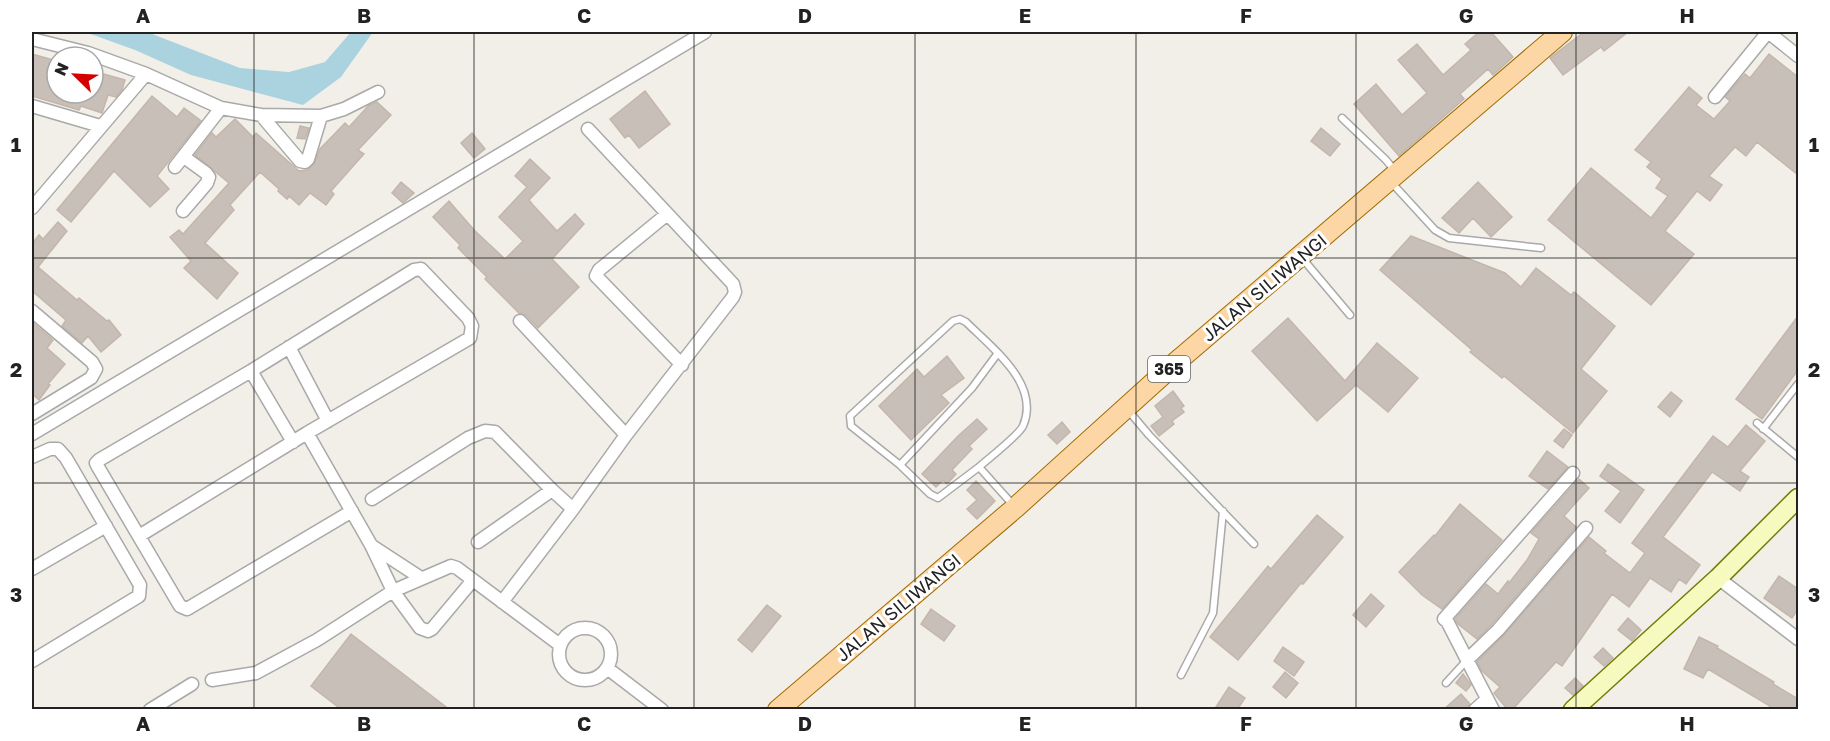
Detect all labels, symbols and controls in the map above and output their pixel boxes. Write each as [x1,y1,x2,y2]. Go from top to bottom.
text: A [136,3,150,27]
text: B [357,3,371,27]
text: C [577,3,591,27]
text: D [798,3,812,27]
text: E [1019,3,1031,27]
text: F [1240,3,1252,27]
text: G [1459,3,1473,27]
text: H [1679,3,1695,27]
north arrow [45,45,105,105]
text: N [50,59,73,79]
text: 1 [11,132,21,156]
text: 1 [1809,132,1819,156]
street label: JALAN SILIWANGI [1197,228,1331,346]
road number: 365 [1148,356,1190,382]
text: 2 [10,357,22,381]
text: 2 [1808,357,1820,381]
street label: JALAN SILIWANGI [831,548,965,666]
text: 3 [10,582,22,606]
text: 3 [1808,582,1820,606]
text: A [136,711,150,735]
text: B [357,711,371,735]
text: C [577,711,591,735]
text: D [798,711,812,735]
text: E [1019,711,1031,735]
text: F [1240,711,1252,735]
text: G [1459,711,1473,735]
text: H [1679,711,1695,735]

